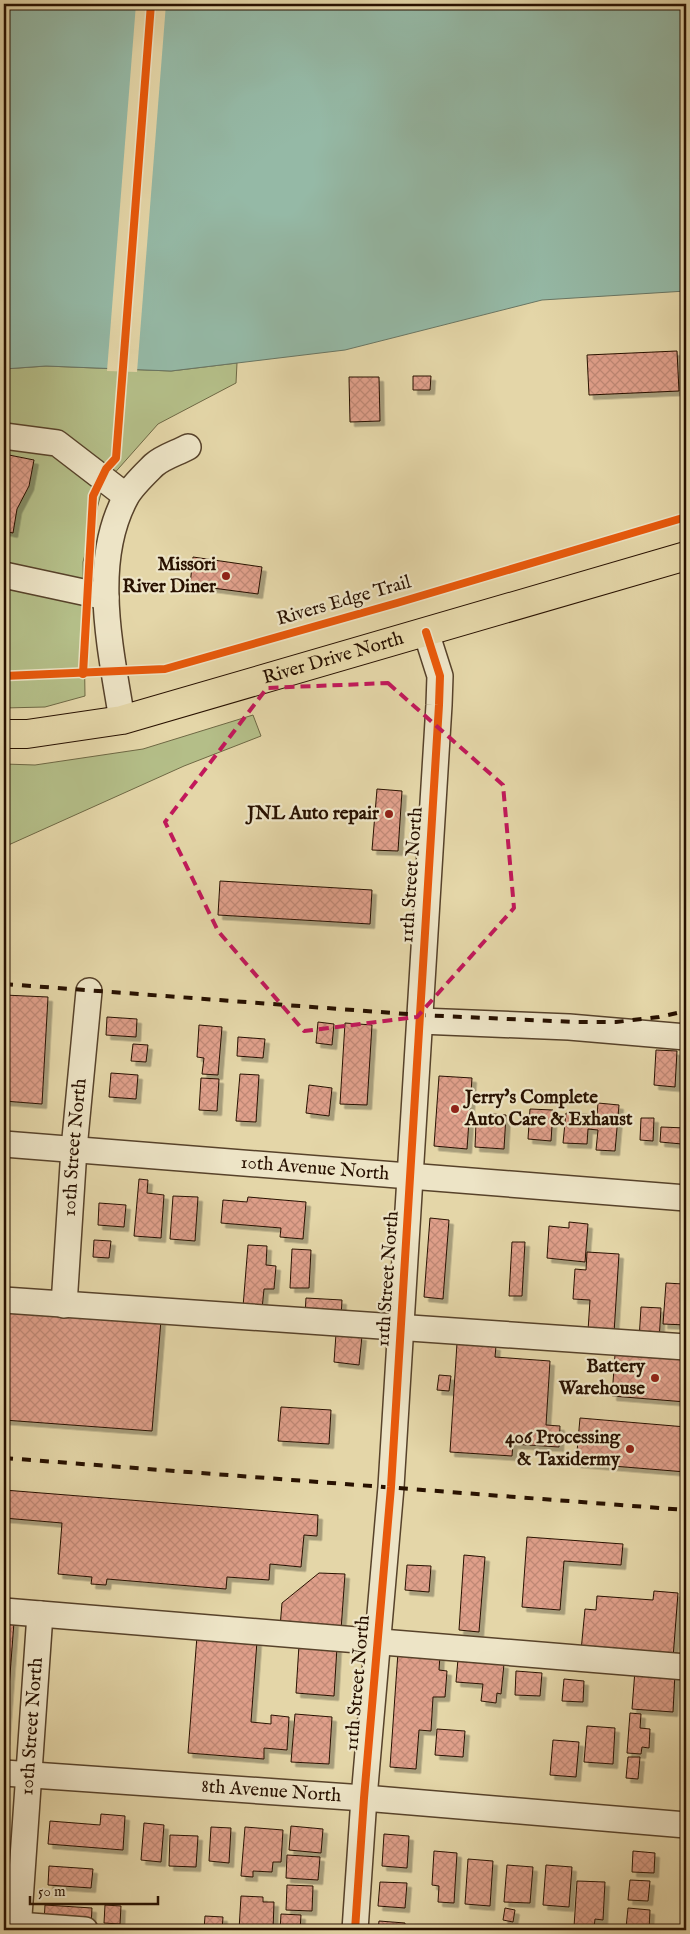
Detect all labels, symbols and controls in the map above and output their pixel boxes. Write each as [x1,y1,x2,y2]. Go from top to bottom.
place label: Missori River Diner [122,553,217,599]
marker: Missori River Diner [220,570,232,582]
street label: Rivers Edge Trail [274,570,415,632]
street label: River Drive North [260,627,407,690]
place label: JNL Auto repair [244,802,380,826]
street label: 11th Street North [395,806,429,944]
marker: JNL Auto repair [383,808,395,820]
street label: 10th Street North [58,1077,93,1217]
place label: Jerry's Complete Auto Care & Exhaust [462,1086,633,1132]
marker: Jerry's Complete Auto Care & Exhaust [449,1103,461,1115]
street label: 10th Avenue North [240,1151,390,1186]
street label: 11th Street North [371,1210,405,1348]
place label: Battery Warehouse [558,1355,646,1401]
marker: Battery Warehouse [649,1372,661,1384]
place label: 406 Processing & Taxidermy [505,1426,621,1472]
marker: 406 Processing & Taxidermy [624,1443,636,1455]
street label: 11th Street North [340,1614,376,1752]
street label: 10th Street North [15,1657,49,1796]
street label: 8th Avenue North [201,1775,342,1808]
scale bar [30,1874,158,1906]
text: 50 m [38,1882,66,1901]

